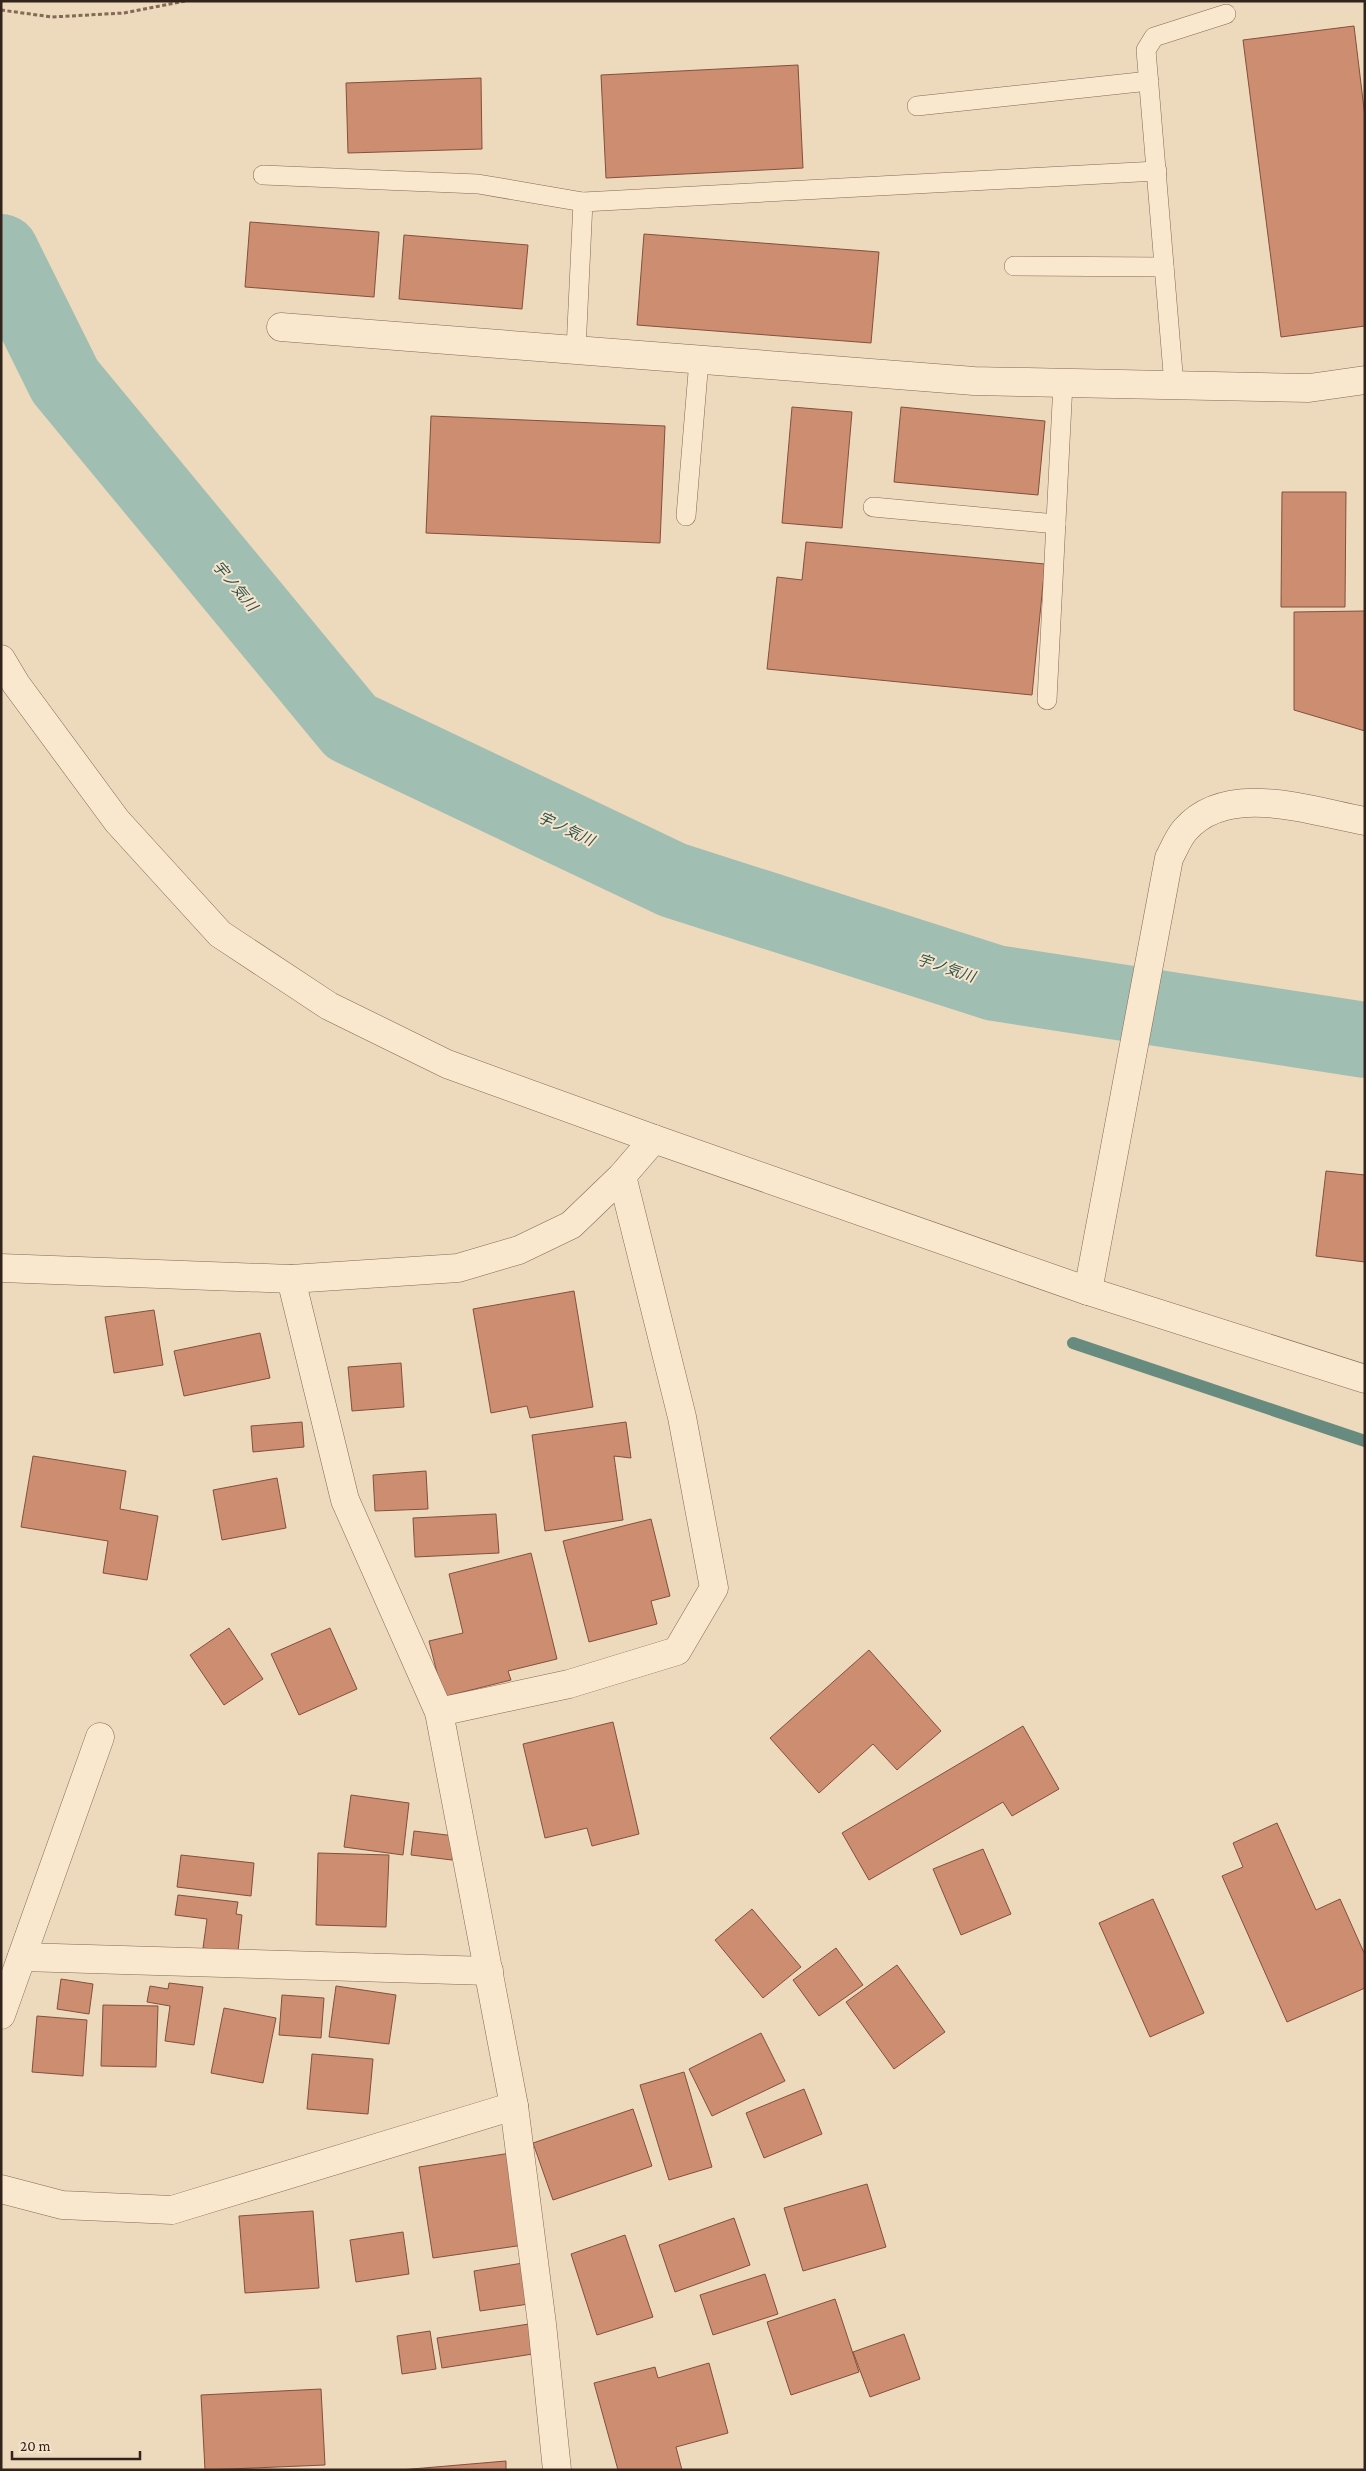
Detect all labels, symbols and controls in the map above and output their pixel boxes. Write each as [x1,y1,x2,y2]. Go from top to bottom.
water label: 宇ノ気川 [210,558,262,616]
water label: 宇ノ気川 [535,809,598,850]
water label: 宇ノ気川 [915,951,979,985]
scale bar [12,2428,140,2460]
text: 20 m [20,2438,51,2454]

